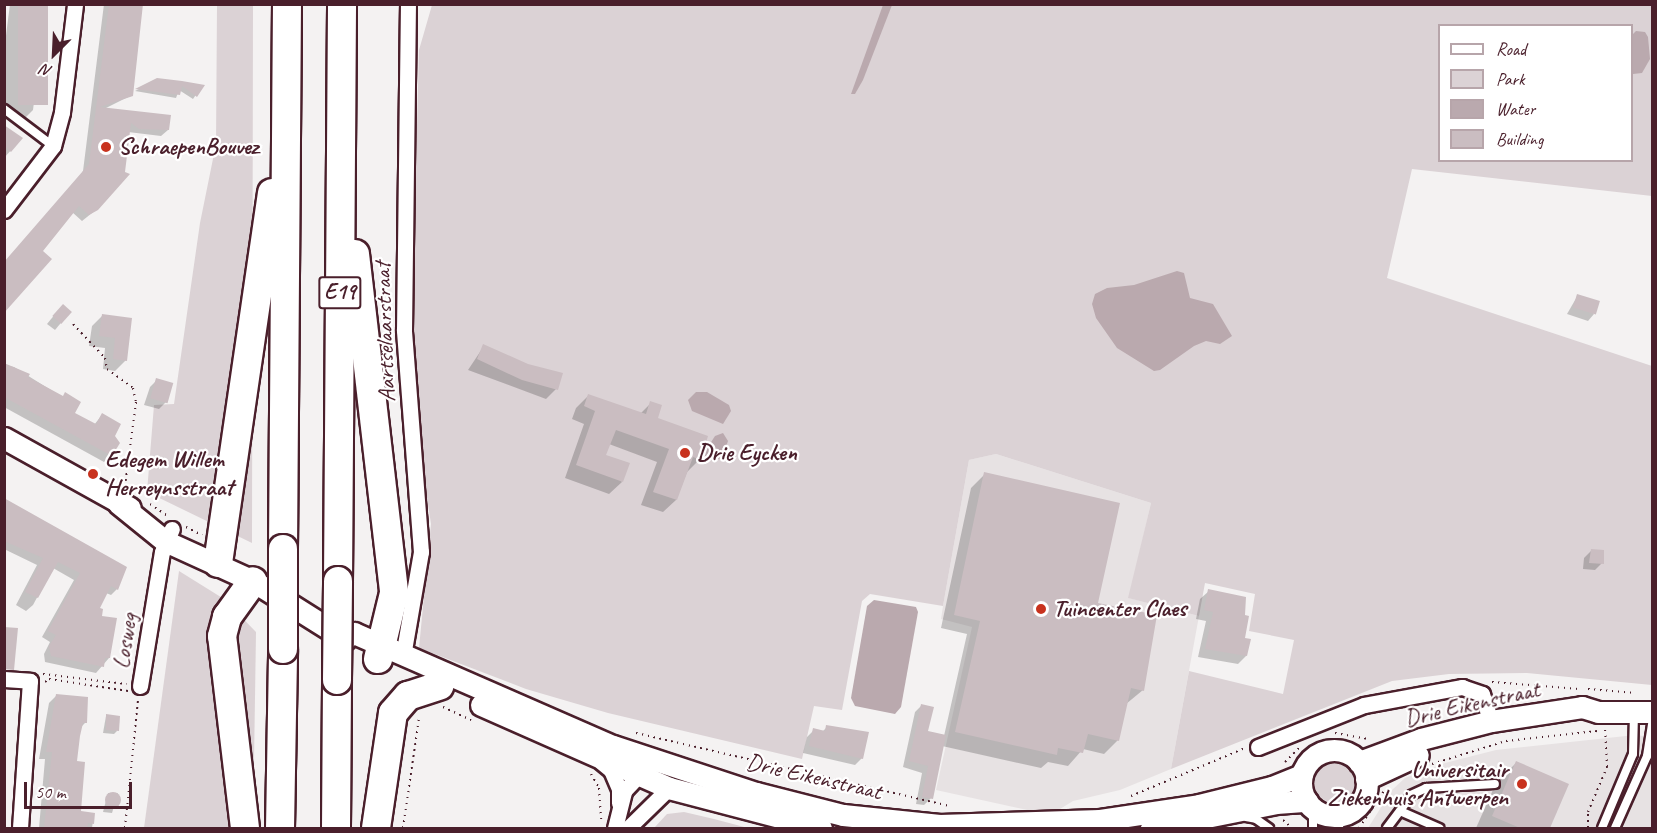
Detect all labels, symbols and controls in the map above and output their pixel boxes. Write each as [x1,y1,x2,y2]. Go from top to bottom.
north arrow [24,24,84,84]
legend [1438,24,1633,162]
text: Road [1496,38,1526,60]
text: N [38,59,55,82]
text: Park [1496,68,1525,90]
text: Water [1496,98,1535,120]
text: Building [1496,128,1543,150]
place label: SchraepenBouvez [118,133,258,161]
marker: SchraepenBouvez [99,140,113,154]
street label: Aartselaarstraat [368,261,402,403]
road number: E19 [318,274,362,312]
place label: Drie Eycken [697,439,796,467]
place label: Edegem Willem Herreynsstraat [105,446,233,502]
marker: Drie Eycken [678,446,692,460]
marker: Edegem Willem Herreynsstraat [86,467,100,481]
place label: Tuincenter Claes [1053,595,1187,623]
marker: Tuincenter Claes [1034,602,1048,616]
street label: Losweg [106,611,144,671]
street label: Drie Eikenstraat [1401,674,1543,734]
street label: Drie Eikenstraat [743,747,885,807]
place label: Universitair Ziekenhuis Antwerpen [1328,756,1508,812]
scale bar [27,770,135,808]
marker: Universitair Ziekenhuis Antwerpen [1513,775,1531,793]
text: 50 m [35,781,66,803]

